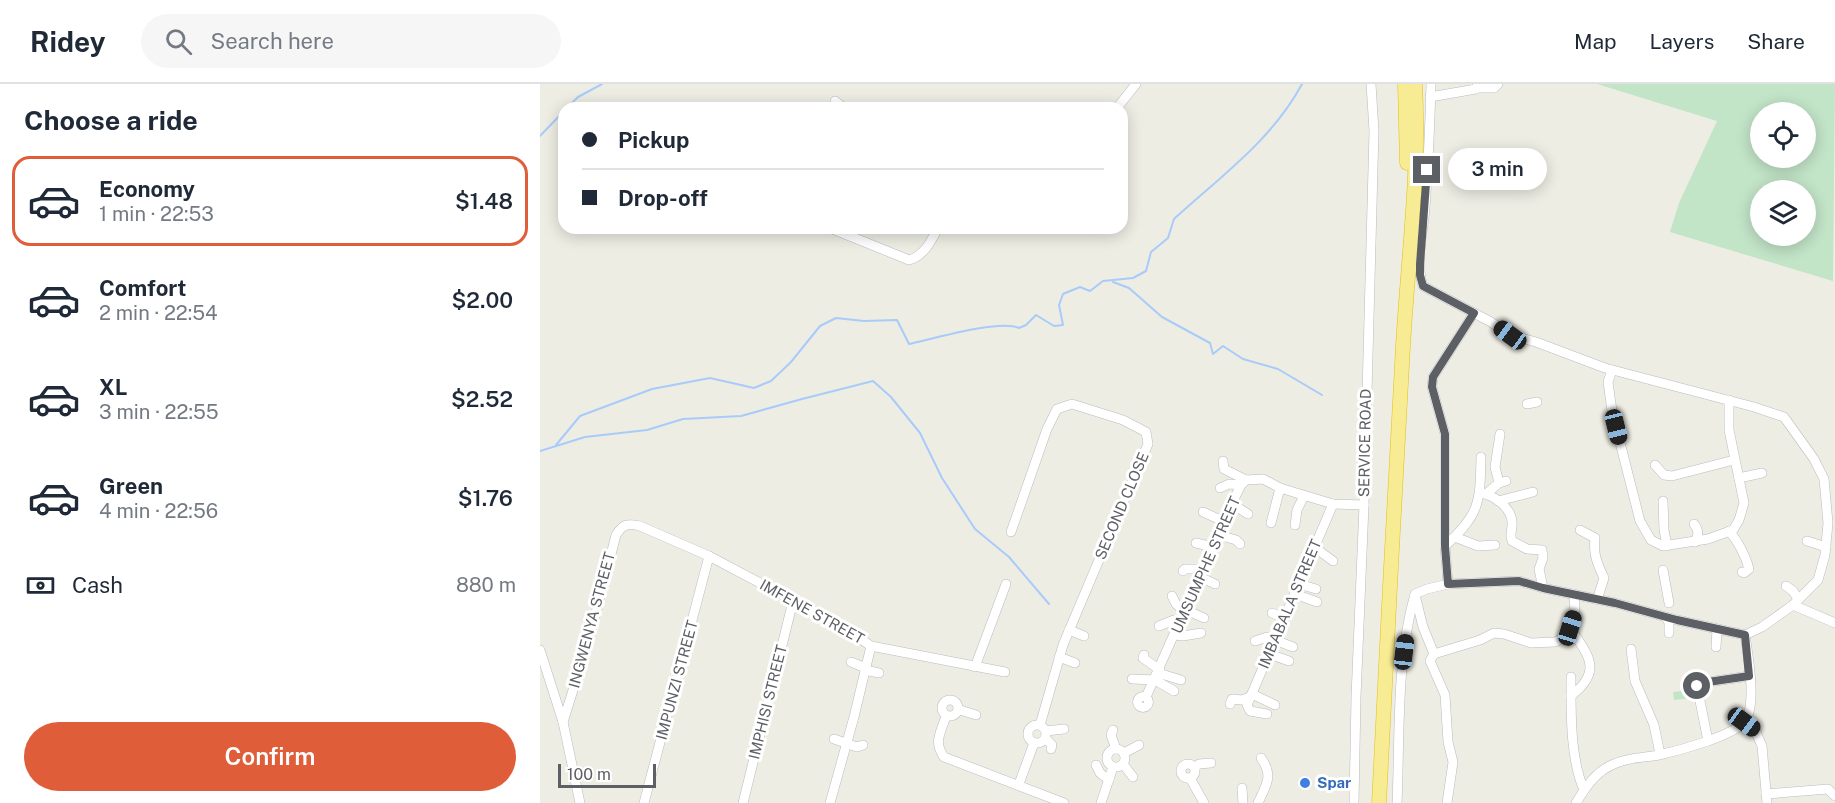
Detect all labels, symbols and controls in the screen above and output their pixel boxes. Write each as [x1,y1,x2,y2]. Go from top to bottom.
search box [141,14,561,68]
text: Ridey [30,25,105,58]
icon: search [162,25,195,58]
text: Search here [210,28,334,54]
text: Map [1574,29,1617,54]
text: Layers [1650,29,1714,54]
text: Share [1747,29,1805,54]
map controls [1750,102,1816,246]
button: locate [1750,102,1816,168]
text: Choose a ride [24,104,198,136]
text: Pickup [618,127,689,153]
callout: 3 min [1448,149,1547,191]
route end [1413,156,1440,183]
text: 3 min [1471,157,1524,181]
icon: car [27,174,81,228]
text: Economy [99,176,195,202]
button: layers [1750,180,1816,246]
text: Drop-off [618,185,708,211]
text: $1.48 [455,188,513,214]
text: 1 min · 22:53 [99,202,214,226]
icon: car [27,273,81,327]
text: Comfort [99,275,186,301]
text: $2.00 [452,287,513,313]
text: 2 min · 22:54 [99,301,218,325]
car [1490,317,1530,353]
icon: car [27,372,81,426]
text: XL [99,374,127,400]
text: $2.52 [451,386,513,412]
street label: SERVICE ROAD [1355,389,1374,497]
text: 3 min · 22:55 [99,400,219,424]
car [1603,407,1629,447]
street label: SECOND CLOSE [1091,450,1152,562]
icon: car [27,471,81,525]
text: Green [99,473,163,499]
text: $1.76 [458,485,513,511]
street label: UMSUMPHE STREET [1168,493,1244,636]
text: 4 min · 22:56 [99,499,218,523]
street label: IMBABALA STREET [1255,537,1324,671]
street label: INGWENYA STREET [565,550,618,690]
icon: cash [24,569,57,602]
text: Cash [72,572,123,598]
text: 880 m [456,573,516,597]
street label: IMFENE STREET [757,576,868,647]
car [1556,608,1584,648]
street label: IMPUNZI STREET [652,618,701,742]
car [1393,633,1415,671]
street label: IMPHISI STREET [745,643,790,761]
route start [1683,672,1710,699]
car [1724,704,1764,740]
button: Confirm [24,722,516,791]
scale bar [558,761,656,788]
text: 100 m [567,765,611,784]
place label: Spar [1317,774,1351,791]
marker: Spar [1298,776,1312,790]

